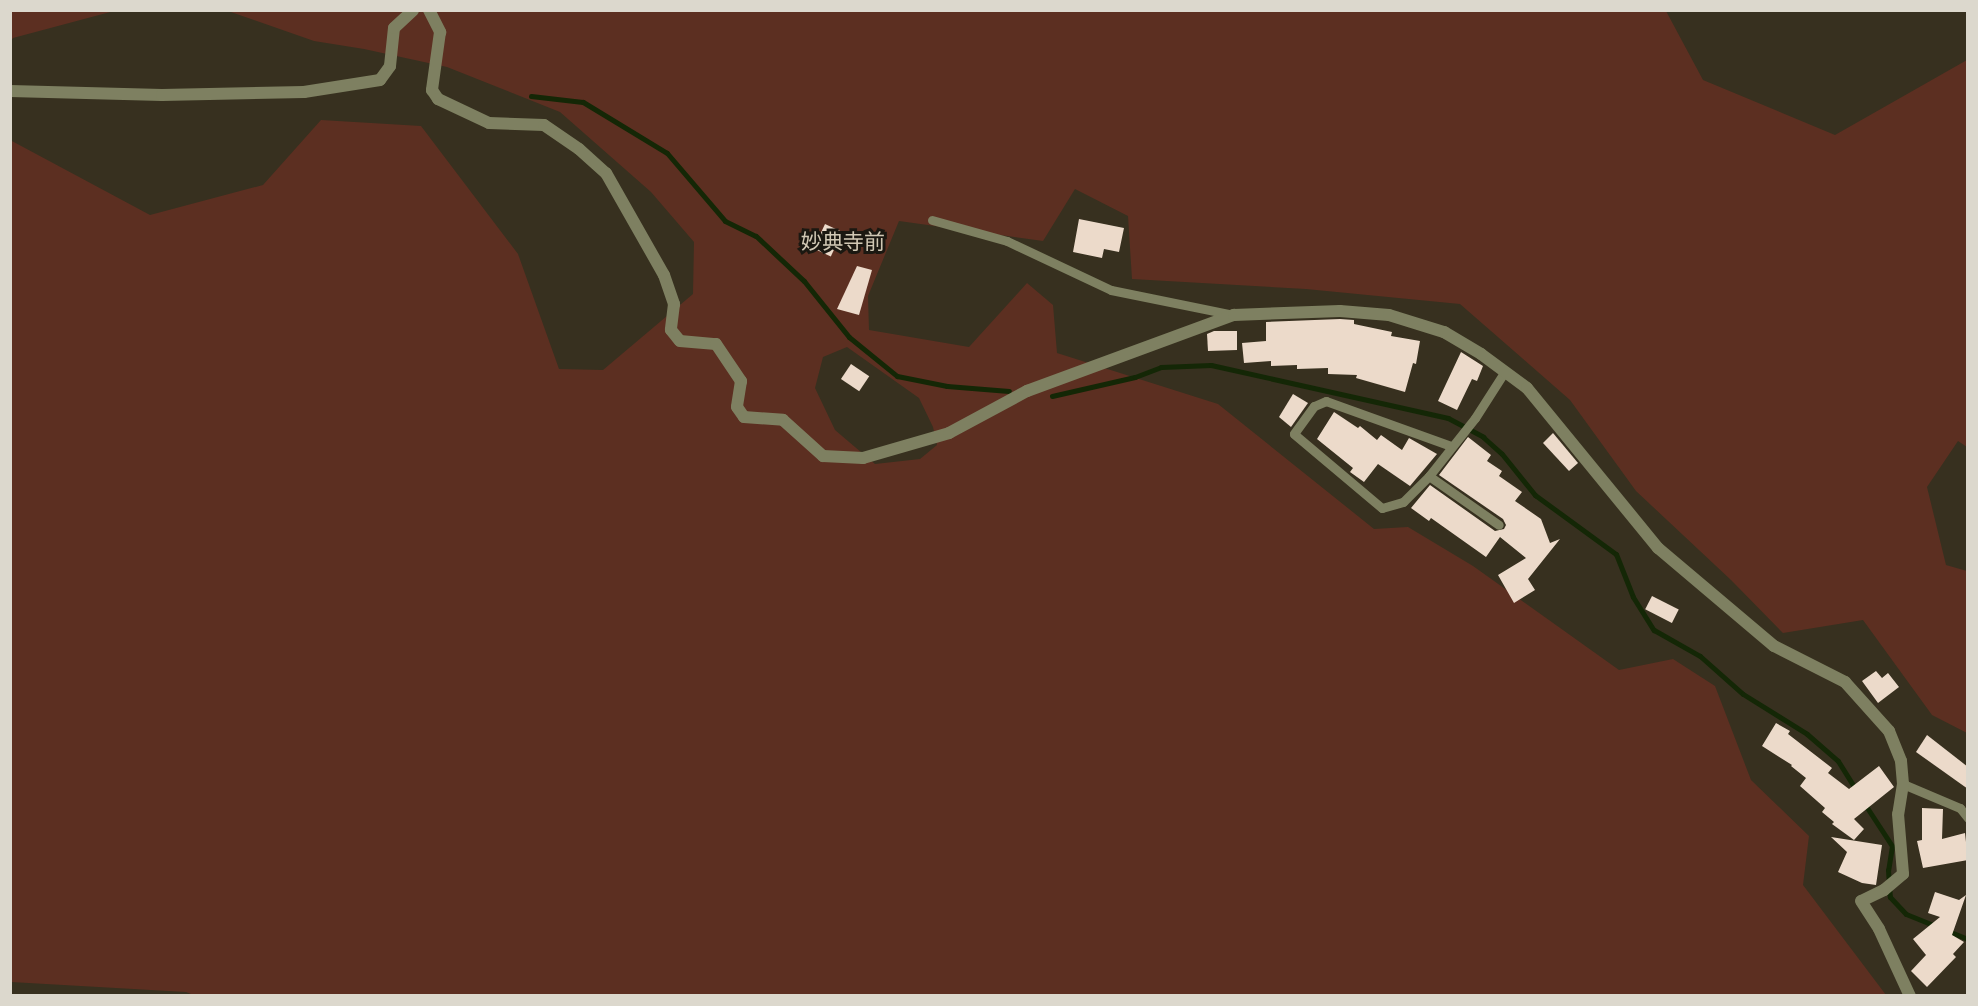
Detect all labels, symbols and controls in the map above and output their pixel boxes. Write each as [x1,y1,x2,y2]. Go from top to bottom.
district label: 妙典寺前 [801,228,885,254]

